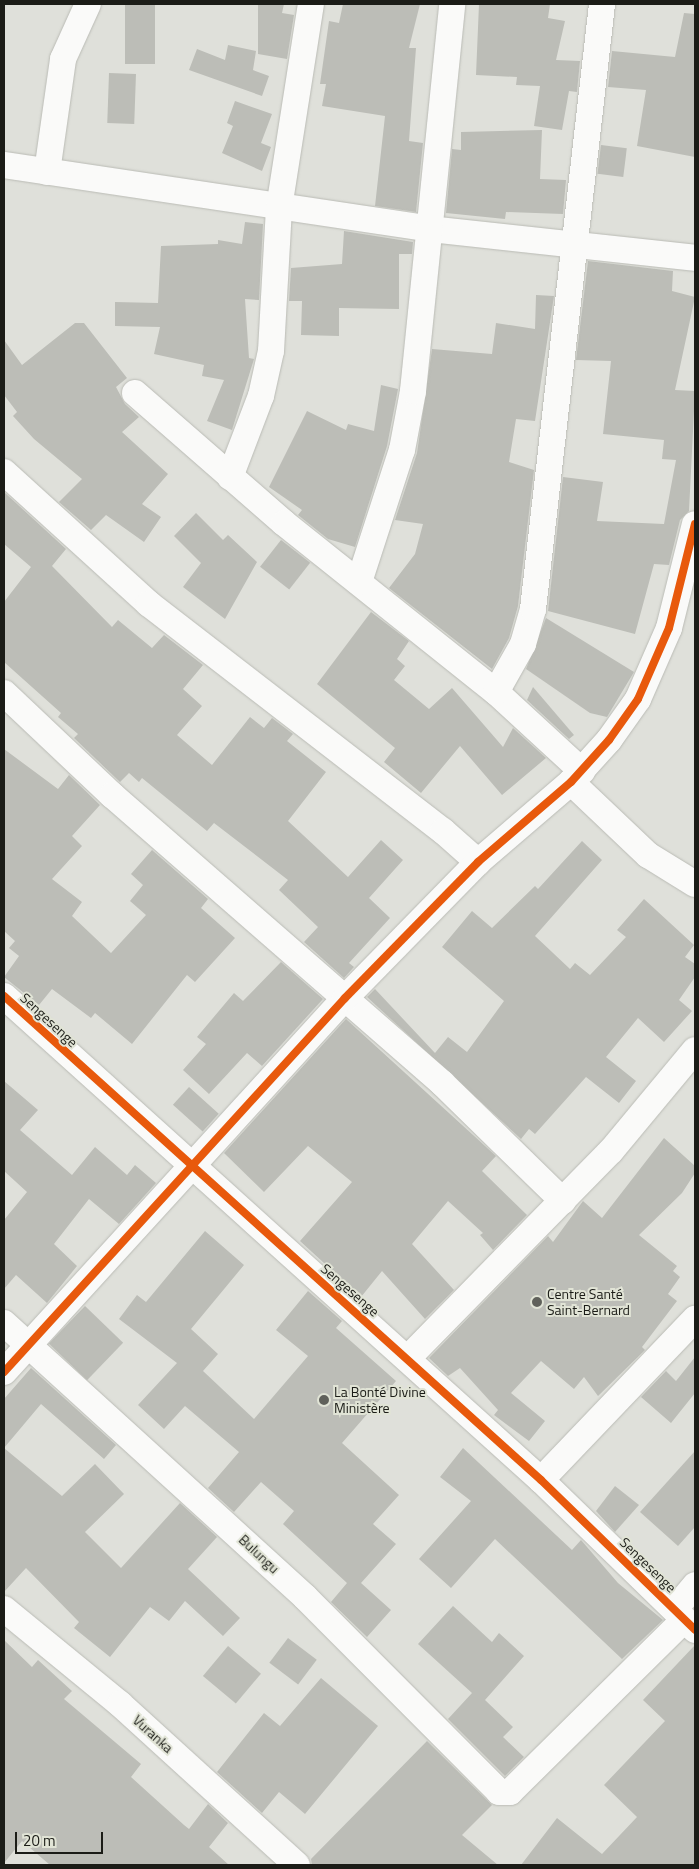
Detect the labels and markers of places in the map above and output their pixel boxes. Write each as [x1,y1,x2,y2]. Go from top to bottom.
place label: Centre Santé Saint-Bernard [547,1286,630,1318]
marker: Centre Santé Saint-Bernard [531,1296,543,1308]
place label: La Bonté Divine Ministère [334,1384,426,1416]
marker: La Bonté Divine Ministère [318,1394,330,1406]

